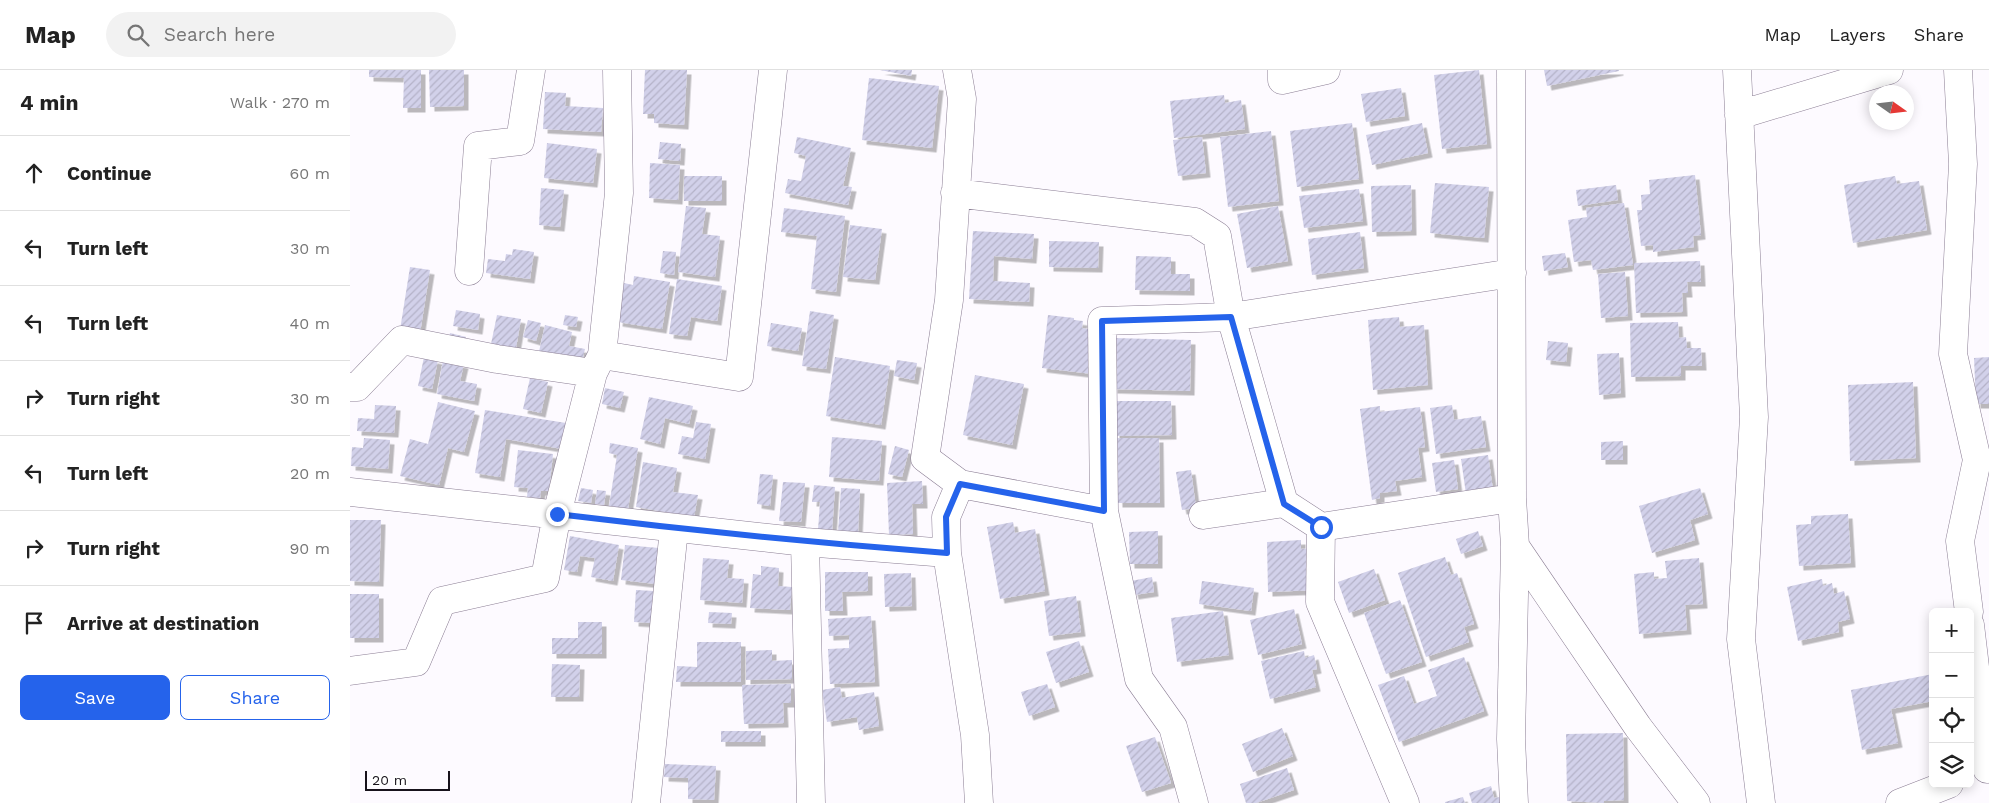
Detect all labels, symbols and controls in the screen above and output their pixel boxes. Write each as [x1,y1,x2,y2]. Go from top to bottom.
search box [106,12,456,57]
text: Map [25,21,76,49]
icon: search [124,21,152,49]
text: Search here [164,23,275,46]
text: Map [1764,24,1801,45]
text: Layers [1829,24,1886,45]
text: Share [1914,24,1964,45]
north arrow [1869,85,1914,130]
text: 4 min [20,90,78,115]
text: Walk · 270 m [230,93,330,112]
icon: ahead [20,159,48,187]
text: Continue [67,162,151,185]
text: 60 m [290,164,330,183]
icon: left [20,234,48,262]
text: Turn left [67,237,148,260]
text: 30 m [290,239,330,258]
icon: left [20,309,48,337]
text: Turn left [67,312,148,335]
text: 40 m [290,314,330,333]
icon: right [20,384,48,412]
text: Turn right [67,387,160,410]
text: 30 m [290,389,330,408]
icon: left [20,459,48,487]
text: Turn left [67,462,148,485]
text: 20 m [290,464,330,483]
route end [546,503,569,526]
route start [1310,516,1333,539]
icon: right [20,534,48,562]
text: Turn right [67,537,160,560]
text: 90 m [289,539,330,558]
map controls [1929,608,1974,788]
button: + [1929,608,1974,653]
icon: arrive [20,609,48,637]
text: Arrive at destination [67,612,259,635]
button: − [1929,653,1974,698]
button: Save [20,675,170,720]
button: Share [180,675,330,720]
button: locate [1929,698,1974,743]
button: layers [1929,743,1974,788]
scale bar [365,768,450,791]
text: 20 m [372,772,407,788]

